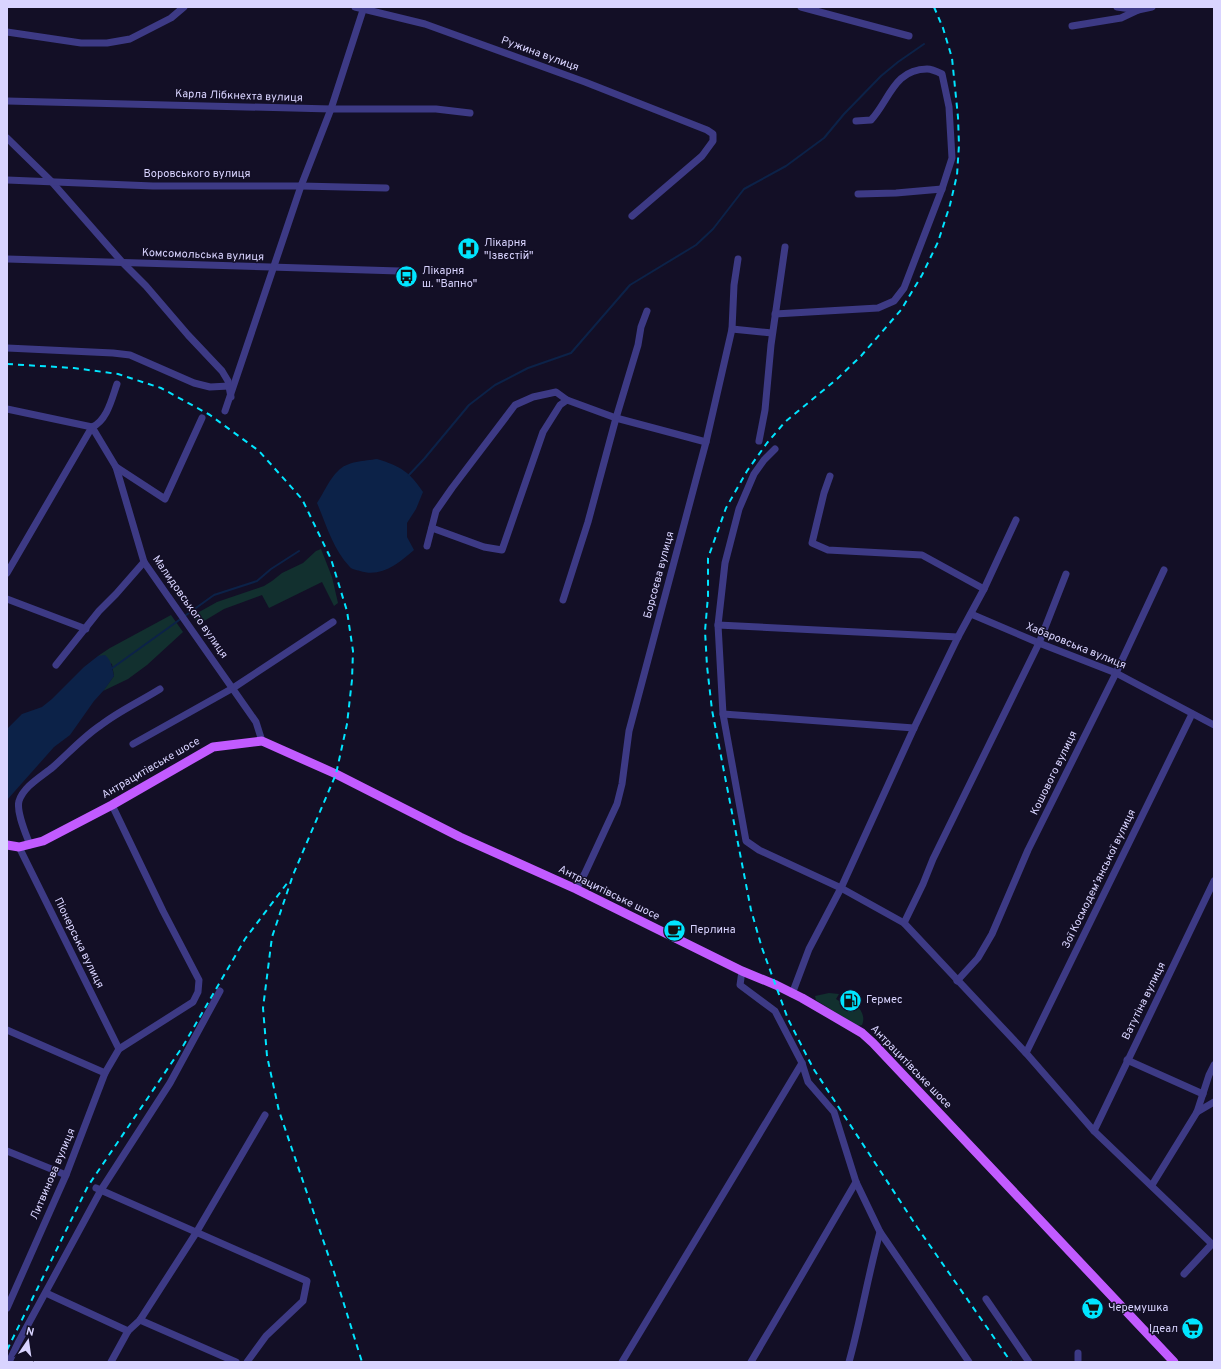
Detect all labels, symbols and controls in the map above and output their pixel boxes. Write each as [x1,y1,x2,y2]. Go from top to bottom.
street label: Ружина вулиця [499,33,581,75]
street label: Карла Лібкнехта вулиця [175,87,303,105]
street label: Воровського вулиця [143,167,251,181]
hospital icon: Лікарня "Ізвєстій" [455,236,481,262]
place label: Лікарня "Ізвєстій" [484,236,534,263]
street label: Комсомольська вулиця [142,246,264,264]
bus stop icon: Лікарня ш. "Вапно" [393,264,419,290]
place label: Лікарня ш. "Вапно" [422,264,477,291]
street label: Борсоєва вулиця [641,530,677,620]
street label: Малидовського вулиця [149,553,231,661]
street label: Хабаровська вулиця [1024,619,1128,673]
street label: Кошового вулиця [1028,729,1080,817]
street label: Антрацитівське шосе [99,734,203,802]
street label: Зої Космодем’янської вулиця [1059,807,1139,951]
street label: Антрацитівське шосе [556,862,662,924]
street label: Піонерська вулиця [51,895,107,991]
cafe icon: Перлина [662,917,688,943]
place label: Перлина [690,923,736,937]
street label: Ватутіна вулиця [1119,960,1169,1042]
fuel station icon: Гермес [838,987,864,1013]
place label: Гермес [866,993,903,1007]
street label: Антрацитівське шосе [867,1022,955,1112]
street label: Литвинова вулиця [27,1126,79,1222]
supermarket icon: Черемушка [1080,1295,1106,1321]
place label: Черемушка [1108,1301,1168,1315]
supermarket icon: Ідеал [1180,1316,1206,1342]
north arrow [8,1321,48,1361]
place label: Ідеал [1149,1322,1178,1336]
text: N [25,1325,35,1340]

